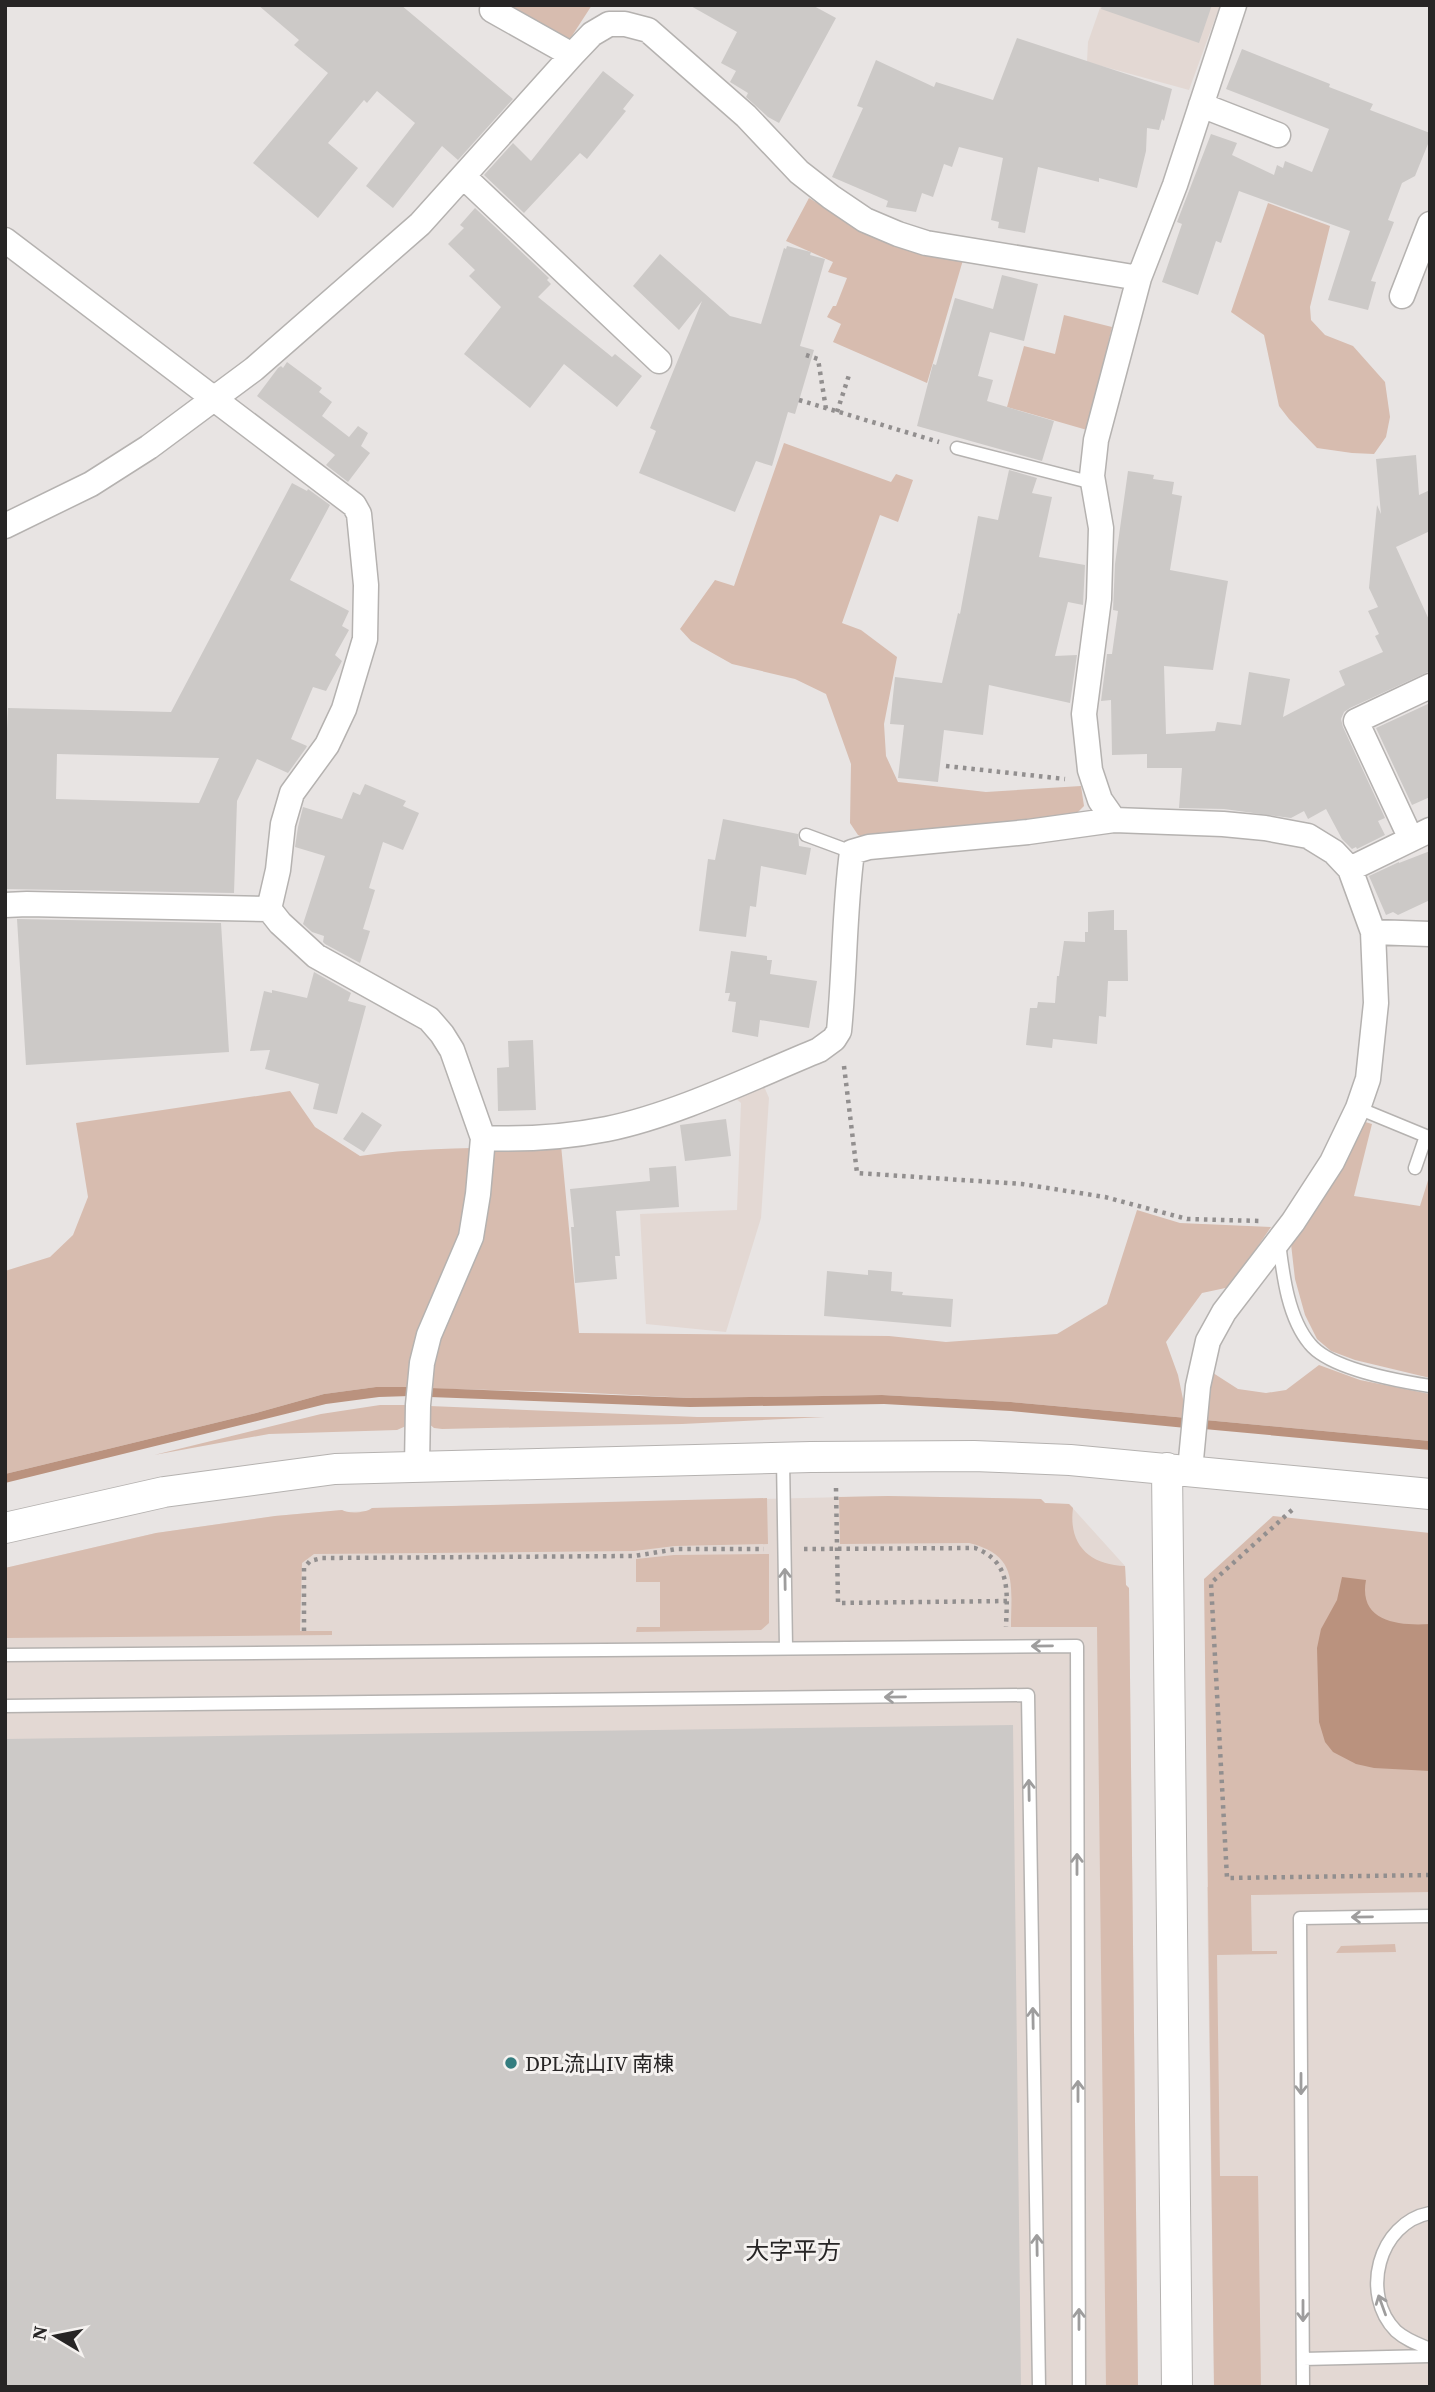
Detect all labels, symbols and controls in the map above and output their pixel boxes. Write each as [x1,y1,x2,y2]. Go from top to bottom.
one-way arrow [778,1568,792,1591]
one-way arrow [1031,1639,1054,1653]
one-way arrow [884,1690,907,1704]
one-way arrow [1023,1779,1036,1802]
one-way arrow [1070,1852,1084,1875]
one-way arrow [1350,1910,1373,1924]
one-way arrow [1026,2006,1040,2029]
place label: DPL流山IV 南棟 [525,2049,674,2078]
marker: DPL流山IV 南棟 [503,2055,519,2071]
one-way arrow [1294,2072,1308,2095]
one-way arrow [1071,2080,1085,2103]
district label: 大字平方 [745,2234,841,2267]
one-way arrow [1030,2234,1044,2257]
one-way arrow [1375,2295,1387,2316]
one-way arrow [1296,2300,1310,2323]
north arrow [21,2301,91,2371]
one-way arrow [1072,2307,1086,2330]
text: N [25,2324,53,2342]

